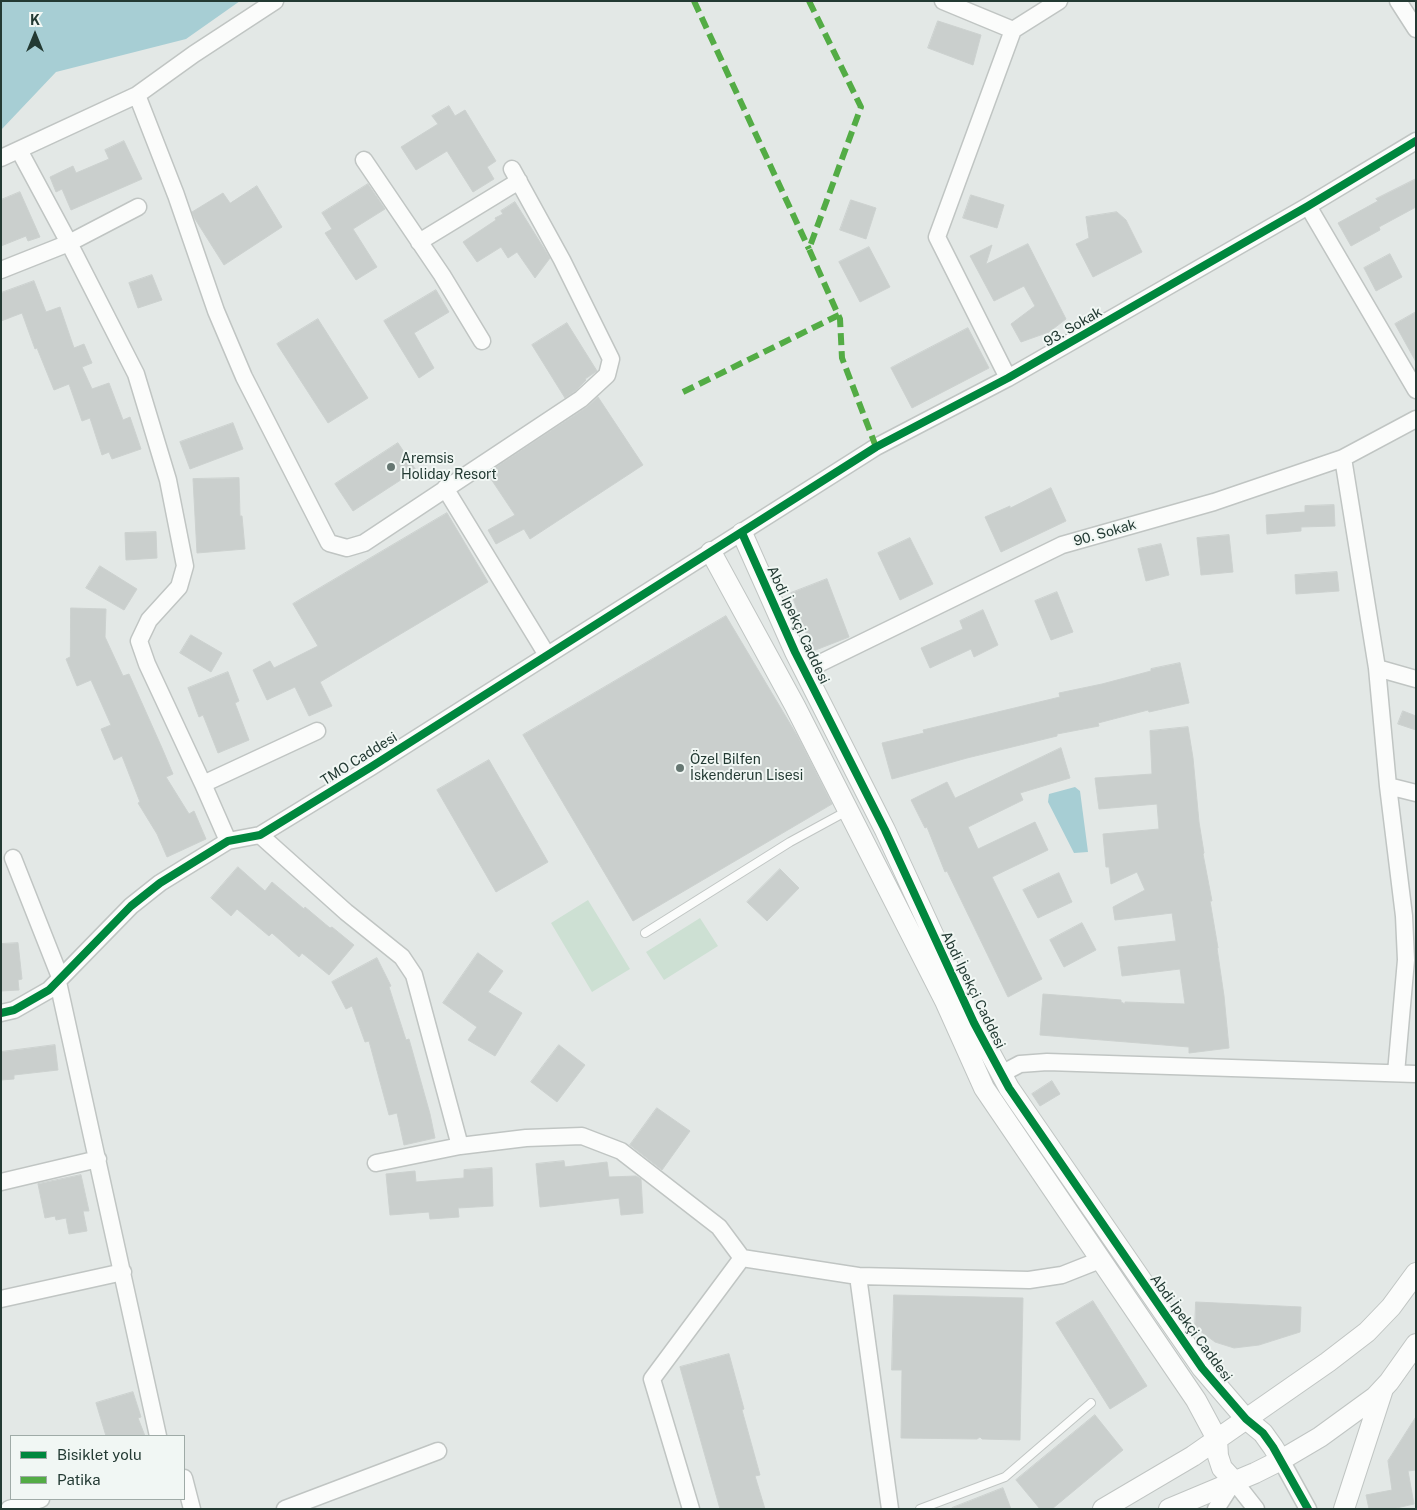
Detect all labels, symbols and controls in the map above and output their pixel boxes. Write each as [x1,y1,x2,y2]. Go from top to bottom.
north arrow [10,10,60,60]
text: K [30,12,40,28]
street label: 93. Sokak [1041,304,1105,350]
place label: Aremsis Holiday Resort [401,451,497,484]
marker: Aremsis Holiday Resort [385,461,397,473]
street label: 90. Sokak [1072,516,1138,550]
street label: Abdi İpekçi Caddesi [763,563,833,687]
street label: TMO Caddesi [318,729,400,789]
place label: Özel Bilfen İskenderun Lisesi [690,752,803,784]
marker: Özel Bilfen İskenderun Lisesi [674,762,686,774]
street label: Abdi İpekçi Caddesi [937,929,1009,1051]
street label: Abdi İpekçi Caddesi [1147,1271,1235,1385]
legend [10,1435,185,1500]
text: Bisiklet yolu [57,1446,142,1463]
text: Patika [57,1471,101,1488]

